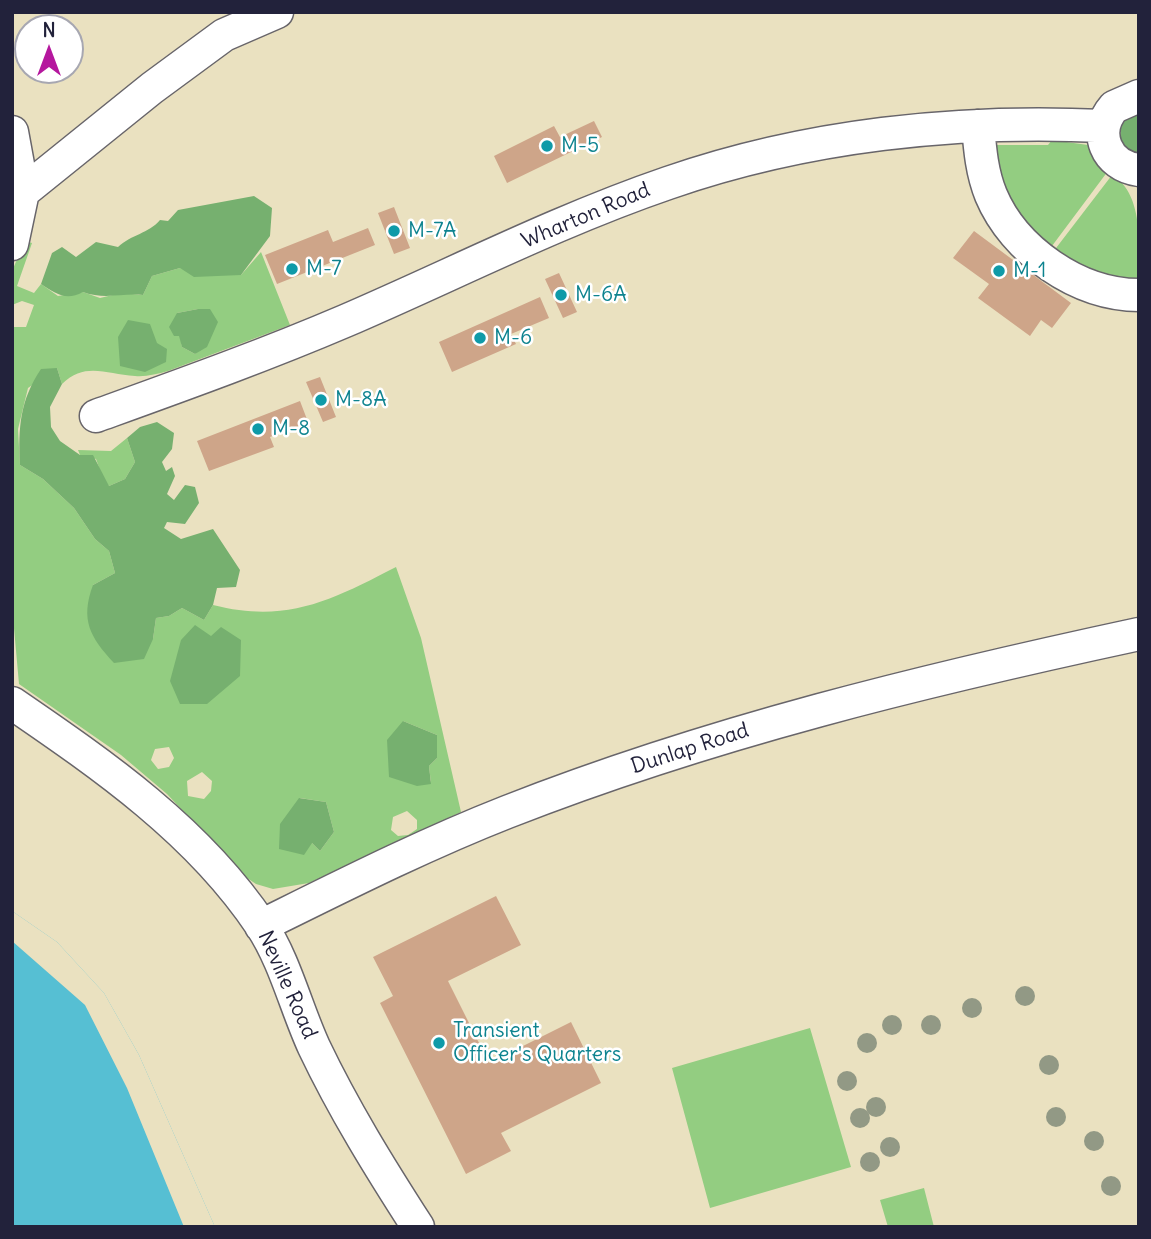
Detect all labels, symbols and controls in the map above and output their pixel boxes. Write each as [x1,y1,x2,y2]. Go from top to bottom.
north arrow [14,14,84,84]
text: N [42,18,56,42]
place label: M-5 [561,133,599,159]
marker: M-5 [539,138,555,154]
street label: Wharton Road [518,178,654,254]
place label: M-7A [408,218,456,244]
marker: M-7A [386,223,402,239]
place label: M-7 [306,256,341,282]
place label: M-1 [1013,258,1046,284]
marker: M-7 [284,261,300,277]
marker: M-1 [991,263,1007,279]
place label: M-6A [575,282,627,308]
marker: M-6A [553,287,569,303]
place label: M-6 [494,325,532,351]
marker: M-6 [472,330,488,346]
place label: M-8A [335,387,387,413]
marker: M-8A [313,392,329,408]
place label: M-8 [272,416,310,442]
marker: M-8 [250,421,266,437]
street label: Dunlap Road [628,718,752,780]
street label: Neville Road [252,927,322,1043]
place label: Transient Officer's Quarters [453,1018,621,1068]
marker: Transient Officer's Quarters [431,1035,447,1051]

